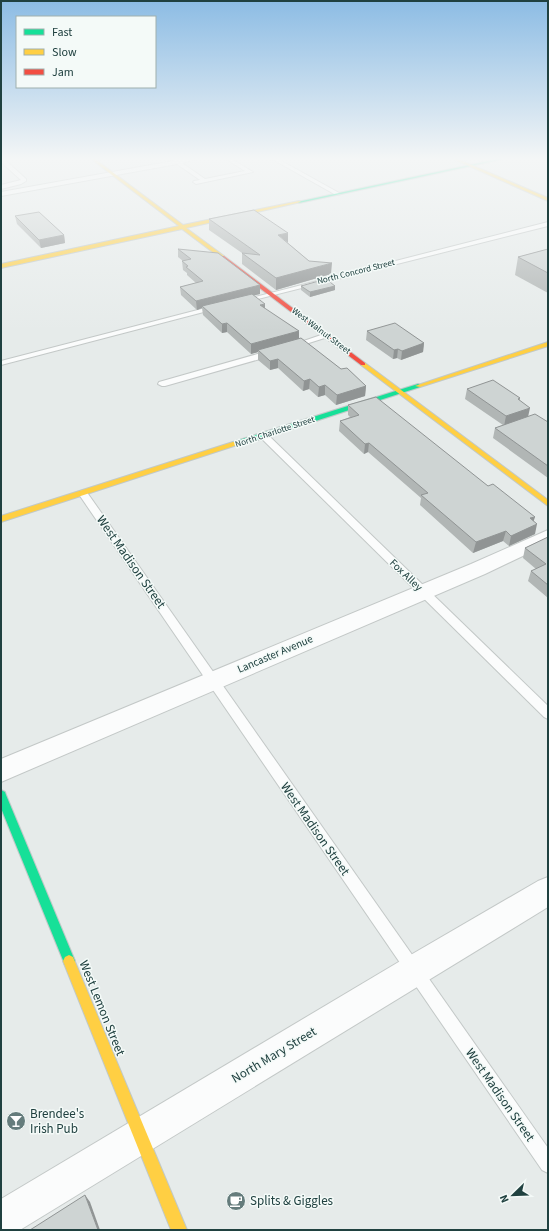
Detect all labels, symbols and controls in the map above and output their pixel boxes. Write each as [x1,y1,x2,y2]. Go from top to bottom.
legend [16,16,156,88]
text: Fast [52,24,72,41]
text: Slow [52,44,77,61]
text: Jam [52,64,74,81]
street label: North Concord Street [316,256,396,288]
street label: West Walnut Street [289,304,353,358]
street label: North Charlotte Street [234,413,316,451]
street label: West Madison Street [92,512,170,613]
street label: Fox Alley [386,556,426,594]
street label: Lancaster Avenue [235,631,316,677]
street label: West Madison Street [276,779,354,880]
street label: West Lemon Street [75,958,130,1059]
street label: North Mary Street [228,1022,320,1087]
street label: West Madison Street [461,1045,539,1146]
place label: Brendee's Irish Pub [30,1105,85,1138]
bar icon: Brendee's Irish Pub [5,1110,27,1132]
north arrow [493,1175,533,1215]
cafe icon: Splits & Giggles [225,1190,247,1212]
place label: Splits & Giggles [250,1192,334,1210]
text: N [496,1192,513,1205]

